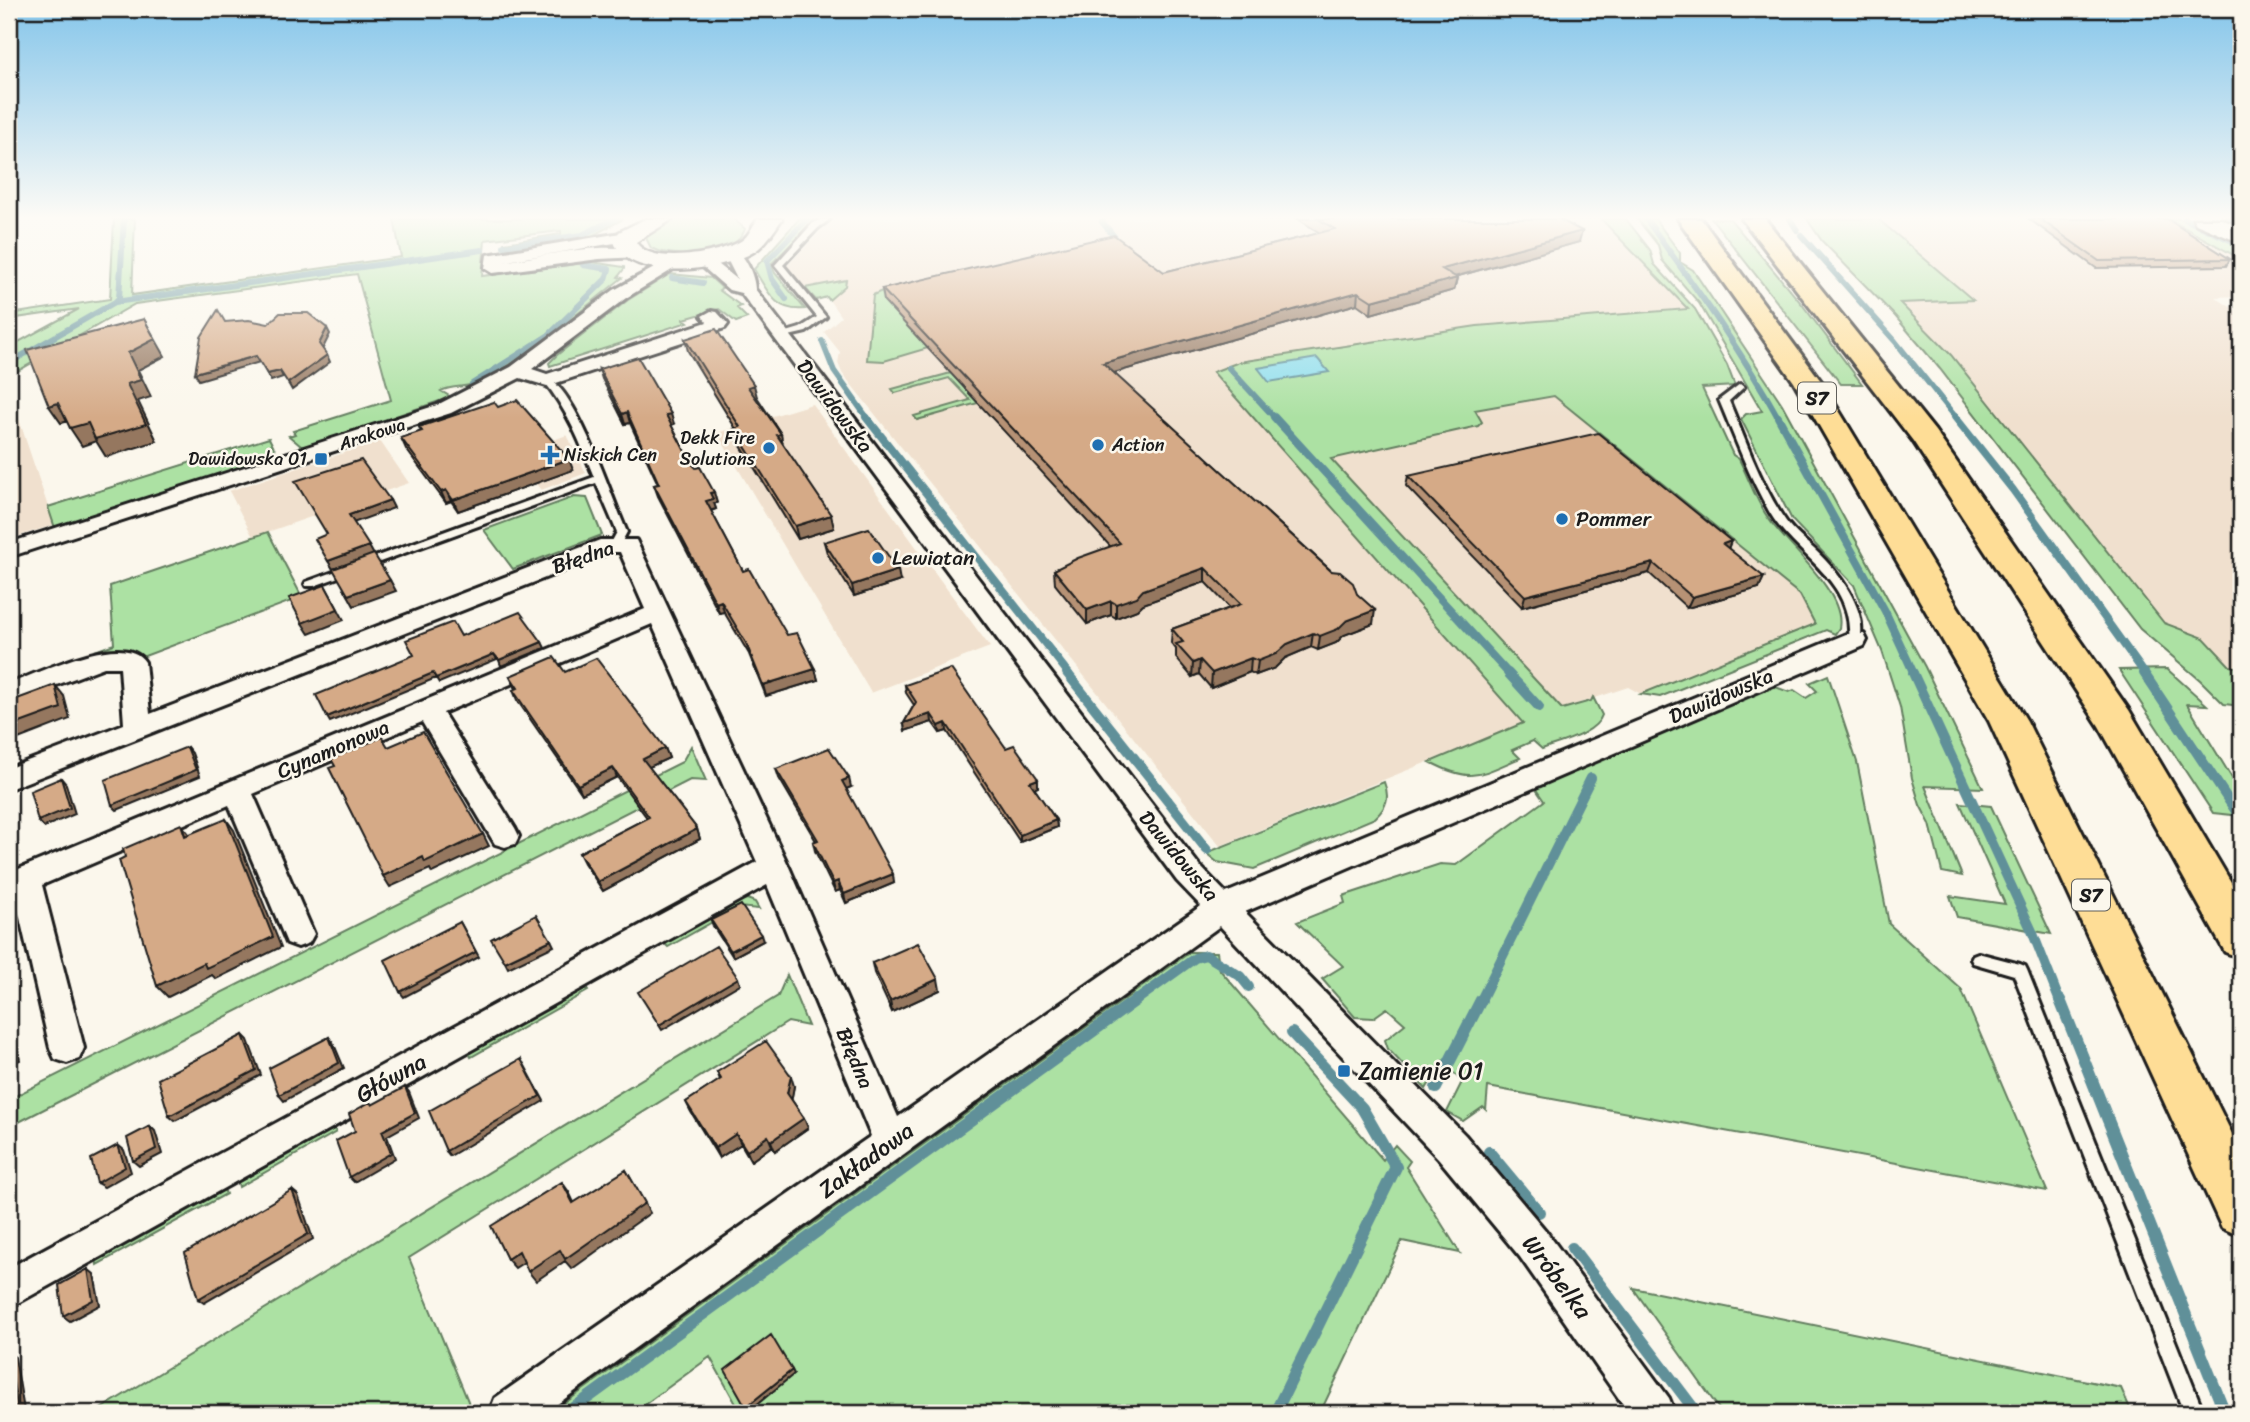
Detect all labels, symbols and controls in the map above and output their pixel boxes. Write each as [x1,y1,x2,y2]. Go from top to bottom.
street label: Dawidowska [787,350,884,462]
road number: S7 [1798,382,1836,414]
street label: Arakowa [334,408,409,460]
place label: Dekk Fire Solutions [680,422,756,475]
place label: Action [1111,429,1165,461]
marker: Action [1090,437,1106,453]
place label: Niskich Cen [564,439,657,471]
marker: Dekk Fire Solutions [761,440,777,456]
place label: Dawidowska 01 [188,443,307,475]
marker: Niskich Cen [542,447,558,463]
marker: Dawidowska 01 [313,451,329,467]
place label: Pommer [1576,500,1652,538]
marker: Pommer [1554,511,1570,527]
street label: Błędna [547,528,620,585]
place label: Lewiatan [892,539,974,577]
marker: Lewiatan [870,550,886,566]
street label: Dawidowska [1663,657,1780,735]
street label: Cynamonowa [271,708,396,790]
street label: Dawidowska [1129,801,1229,911]
road number: S7 [2072,880,2110,911]
street label: Błędna [825,1021,885,1095]
street label: Główna [347,1041,435,1115]
place label: Zamienie 01 [1358,1050,1483,1092]
marker: Zamienie 01 [1336,1063,1352,1079]
street label: Zakładowa [809,1110,923,1210]
street label: Wróbelka [1511,1225,1604,1329]

